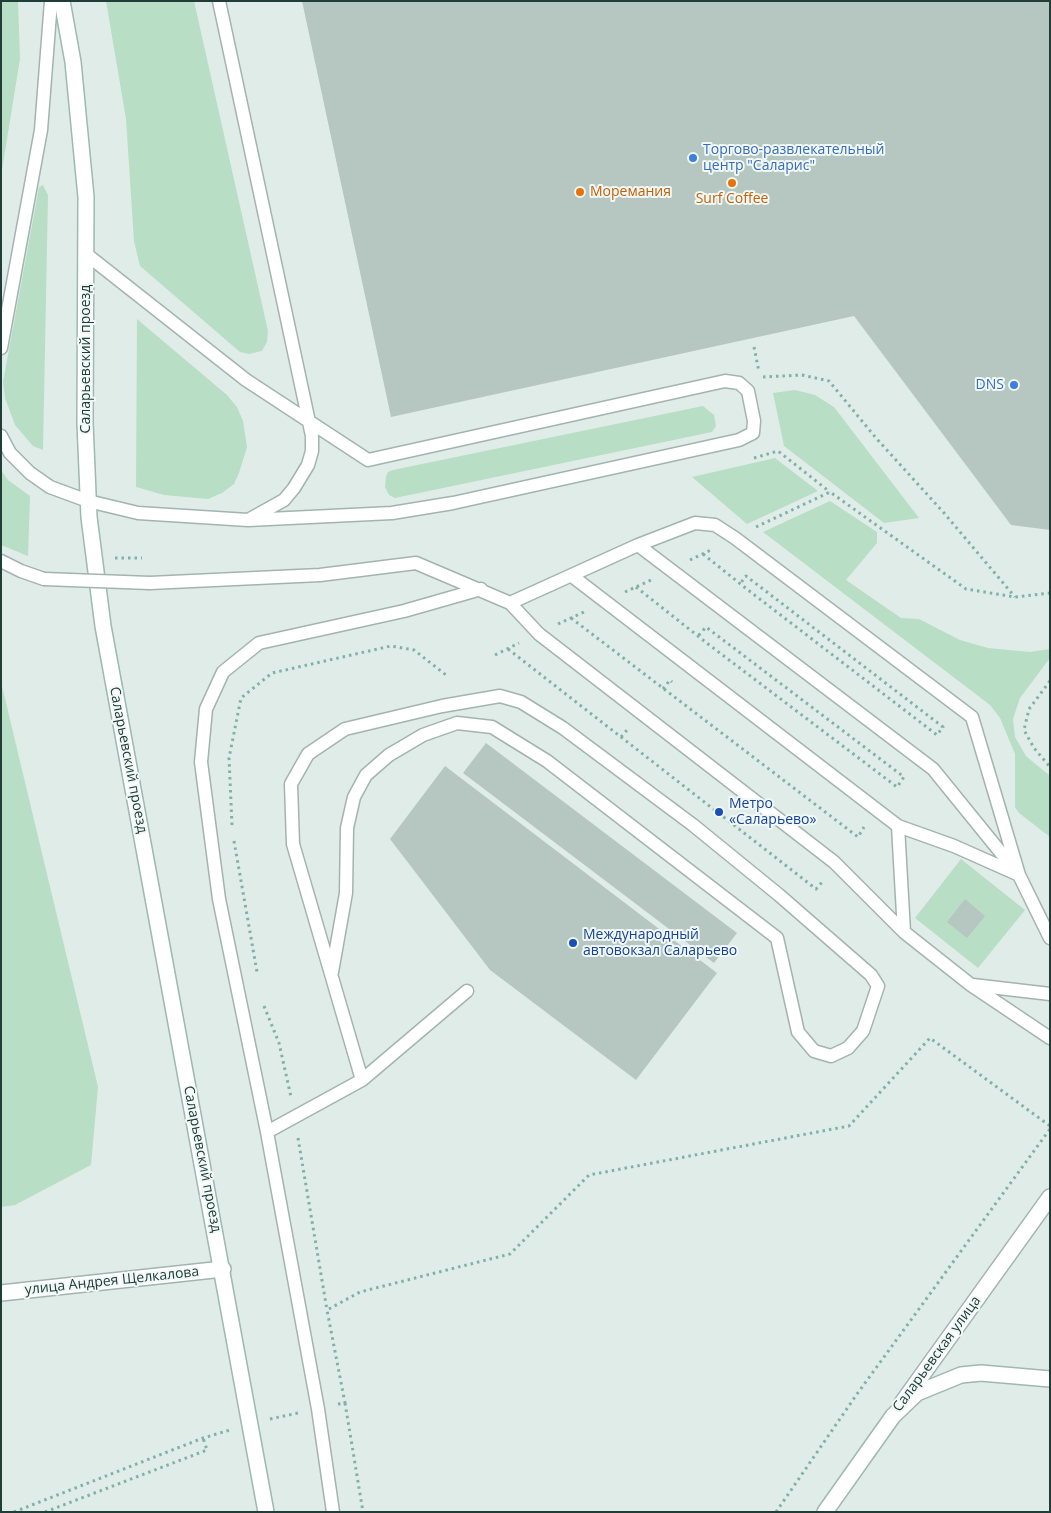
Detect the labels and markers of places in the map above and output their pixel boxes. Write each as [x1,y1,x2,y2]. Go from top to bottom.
place label: Торгово-развлекательный центр "Саларис" [703,142,884,174]
marker: Торгово-развлекательный центр "Саларис" [687,152,699,164]
marker: Surf Coffee [726,177,738,189]
place label: Моремания [590,184,671,200]
marker: Моремания [574,186,586,198]
place label: Surf Coffee [696,191,768,207]
place label: DNS [976,377,1004,393]
marker: DNS [1008,379,1020,391]
place label: Метро «Саларьево» [729,796,816,829]
marker: Метро «Саларьево» [713,806,725,818]
place label: Международный автовокзал Саларьево [583,927,737,960]
marker: Международный автовокзал Саларьево [567,937,579,949]

